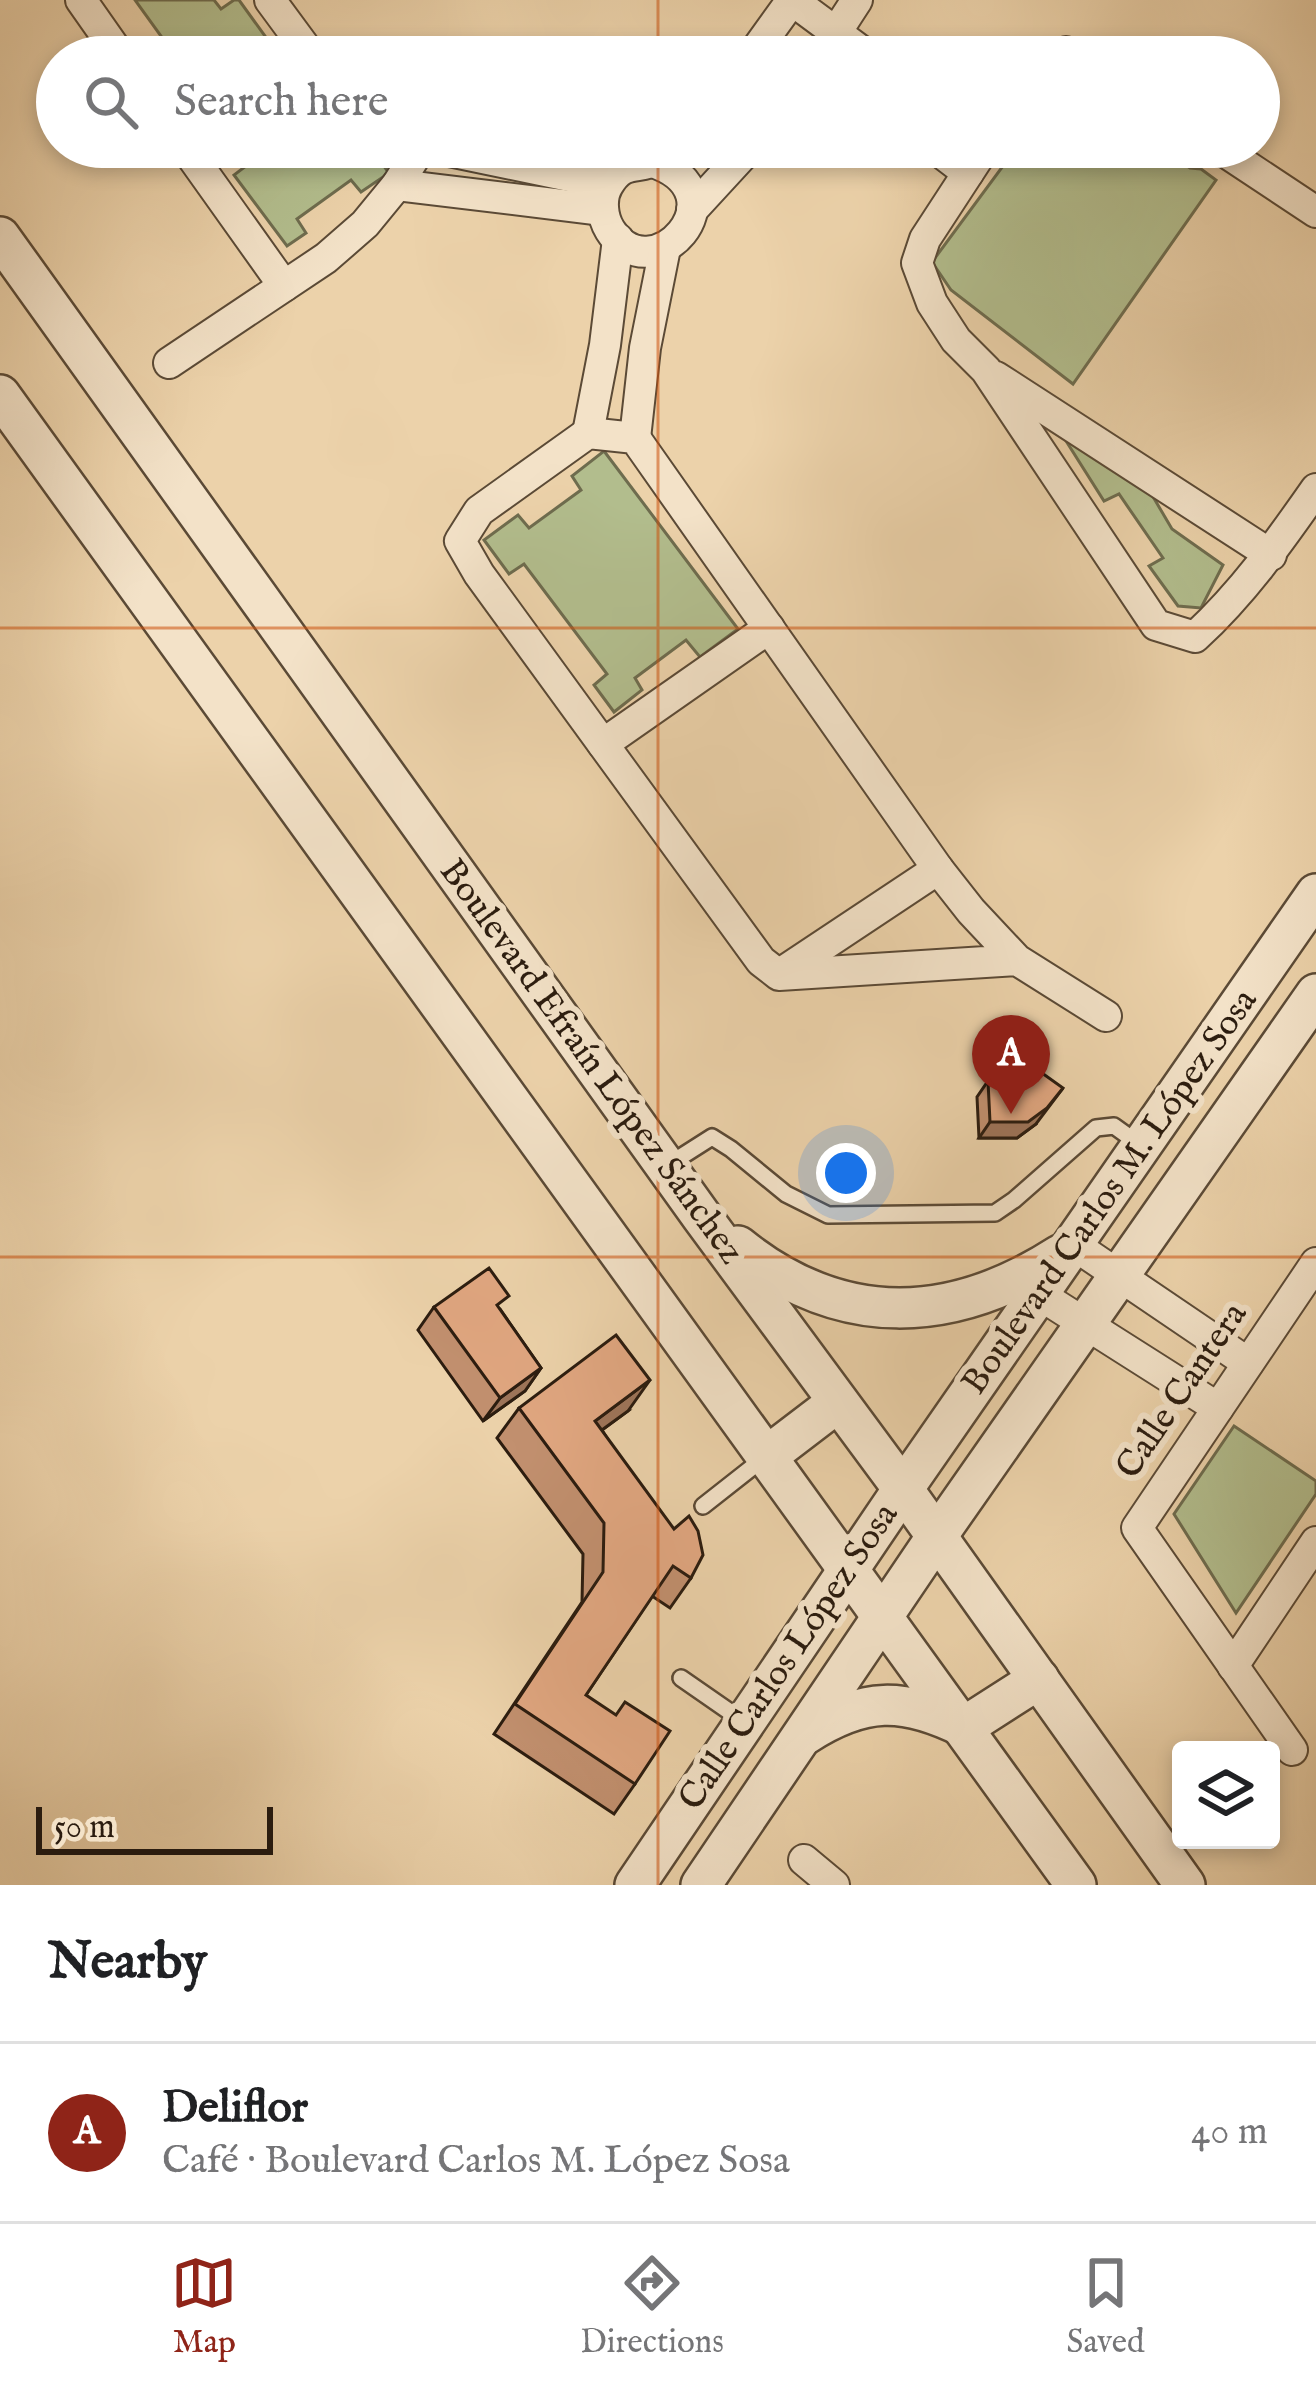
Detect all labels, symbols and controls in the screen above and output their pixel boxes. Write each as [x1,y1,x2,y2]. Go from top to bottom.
search box [36,36,1280,168]
icon: search [78,69,144,135]
text: Search here [174,74,388,131]
street label: Boulevard Efraín López Sánchez [428,850,754,1274]
street label: Boulevard Carlos M. López Sosa [952,980,1268,1404]
pin: A [972,1015,1050,1114]
your location [816,1143,876,1203]
street label: Calle Cantera [1106,1294,1258,1488]
street label: Calle Carlos López Sosa [669,1494,909,1820]
map controls [1172,1741,1280,1849]
button: layers [1172,1741,1280,1849]
scale bar [36,1801,273,1854]
text: 50 m [54,1807,115,1849]
text: Nearby [48,1931,207,1996]
text: Deliflor [162,2080,308,2137]
text: A [74,2108,100,2157]
text: 40 m [1191,2108,1268,2157]
text: Café · Boulevard Carlos M. López Sosa [162,2137,790,2186]
tab: Map [171,2250,237,2364]
tab: Directions [580,2250,724,2364]
tab: Saved [1067,2250,1145,2364]

